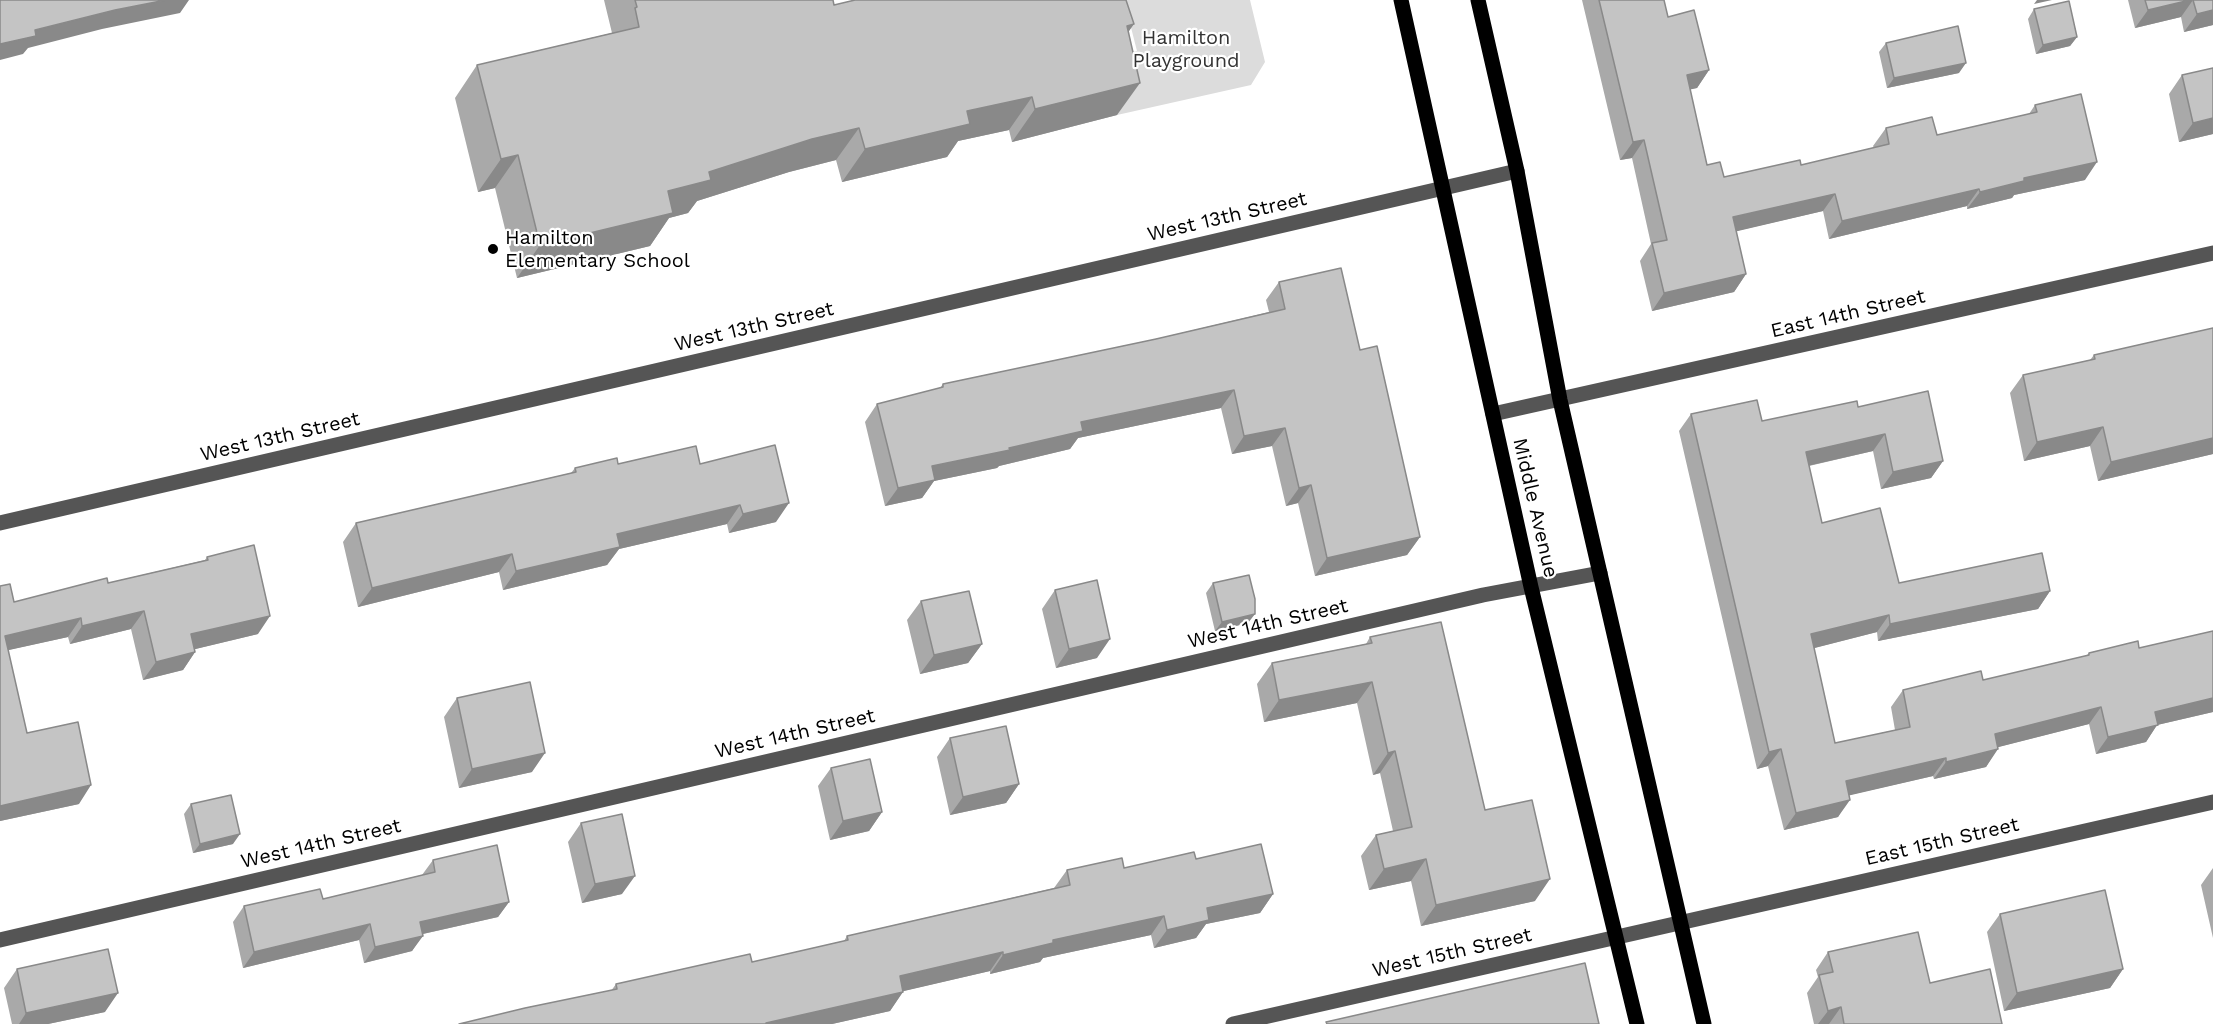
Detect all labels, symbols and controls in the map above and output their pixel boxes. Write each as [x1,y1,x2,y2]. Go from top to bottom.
park label: Hamilton Playground [1132,26,1240,73]
street label: West 13th Street [1145,187,1309,247]
place label: Hamilton Elementary School [505,226,690,273]
marker: Hamilton Elementary School [486,242,500,256]
street label: East 14th Street [1769,285,1927,343]
street label: West 13th Street [672,297,836,357]
street label: West 13th Street [198,407,362,467]
street label: Middle Avenue [1507,436,1563,580]
street label: West 14th Street [1186,594,1350,654]
street label: West 14th Street [713,704,877,764]
street label: East 15th Street [1863,813,2021,871]
street label: West 14th Street [239,814,403,874]
street label: West 15th Street [1370,923,1534,983]

